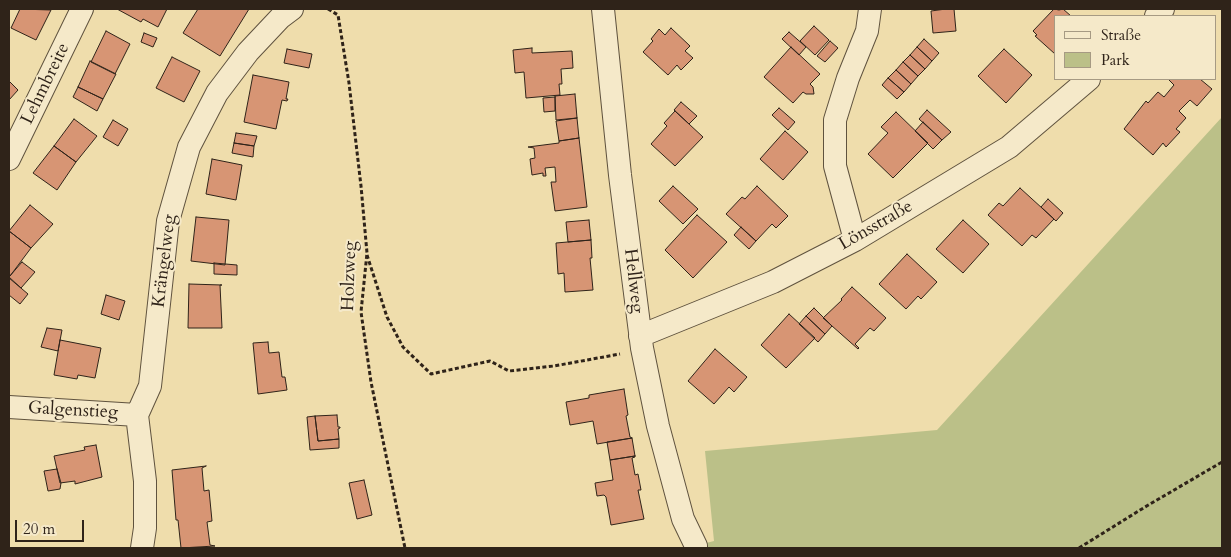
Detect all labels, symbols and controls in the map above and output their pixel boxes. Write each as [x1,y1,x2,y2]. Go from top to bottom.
legend [1054,15,1216,80]
text: Straße [1101,25,1141,45]
street label: Lehmbreite [17,40,75,128]
text: Park [1101,50,1130,70]
street label: Lönsstraße [835,196,917,256]
street label: Krängelweg [149,213,181,309]
street label: Holzweg [338,241,362,311]
street label: Hellweg [618,247,648,315]
street label: Galgenstieg [27,398,119,424]
scale bar [18,510,86,542]
text: 20 m [23,519,55,539]

